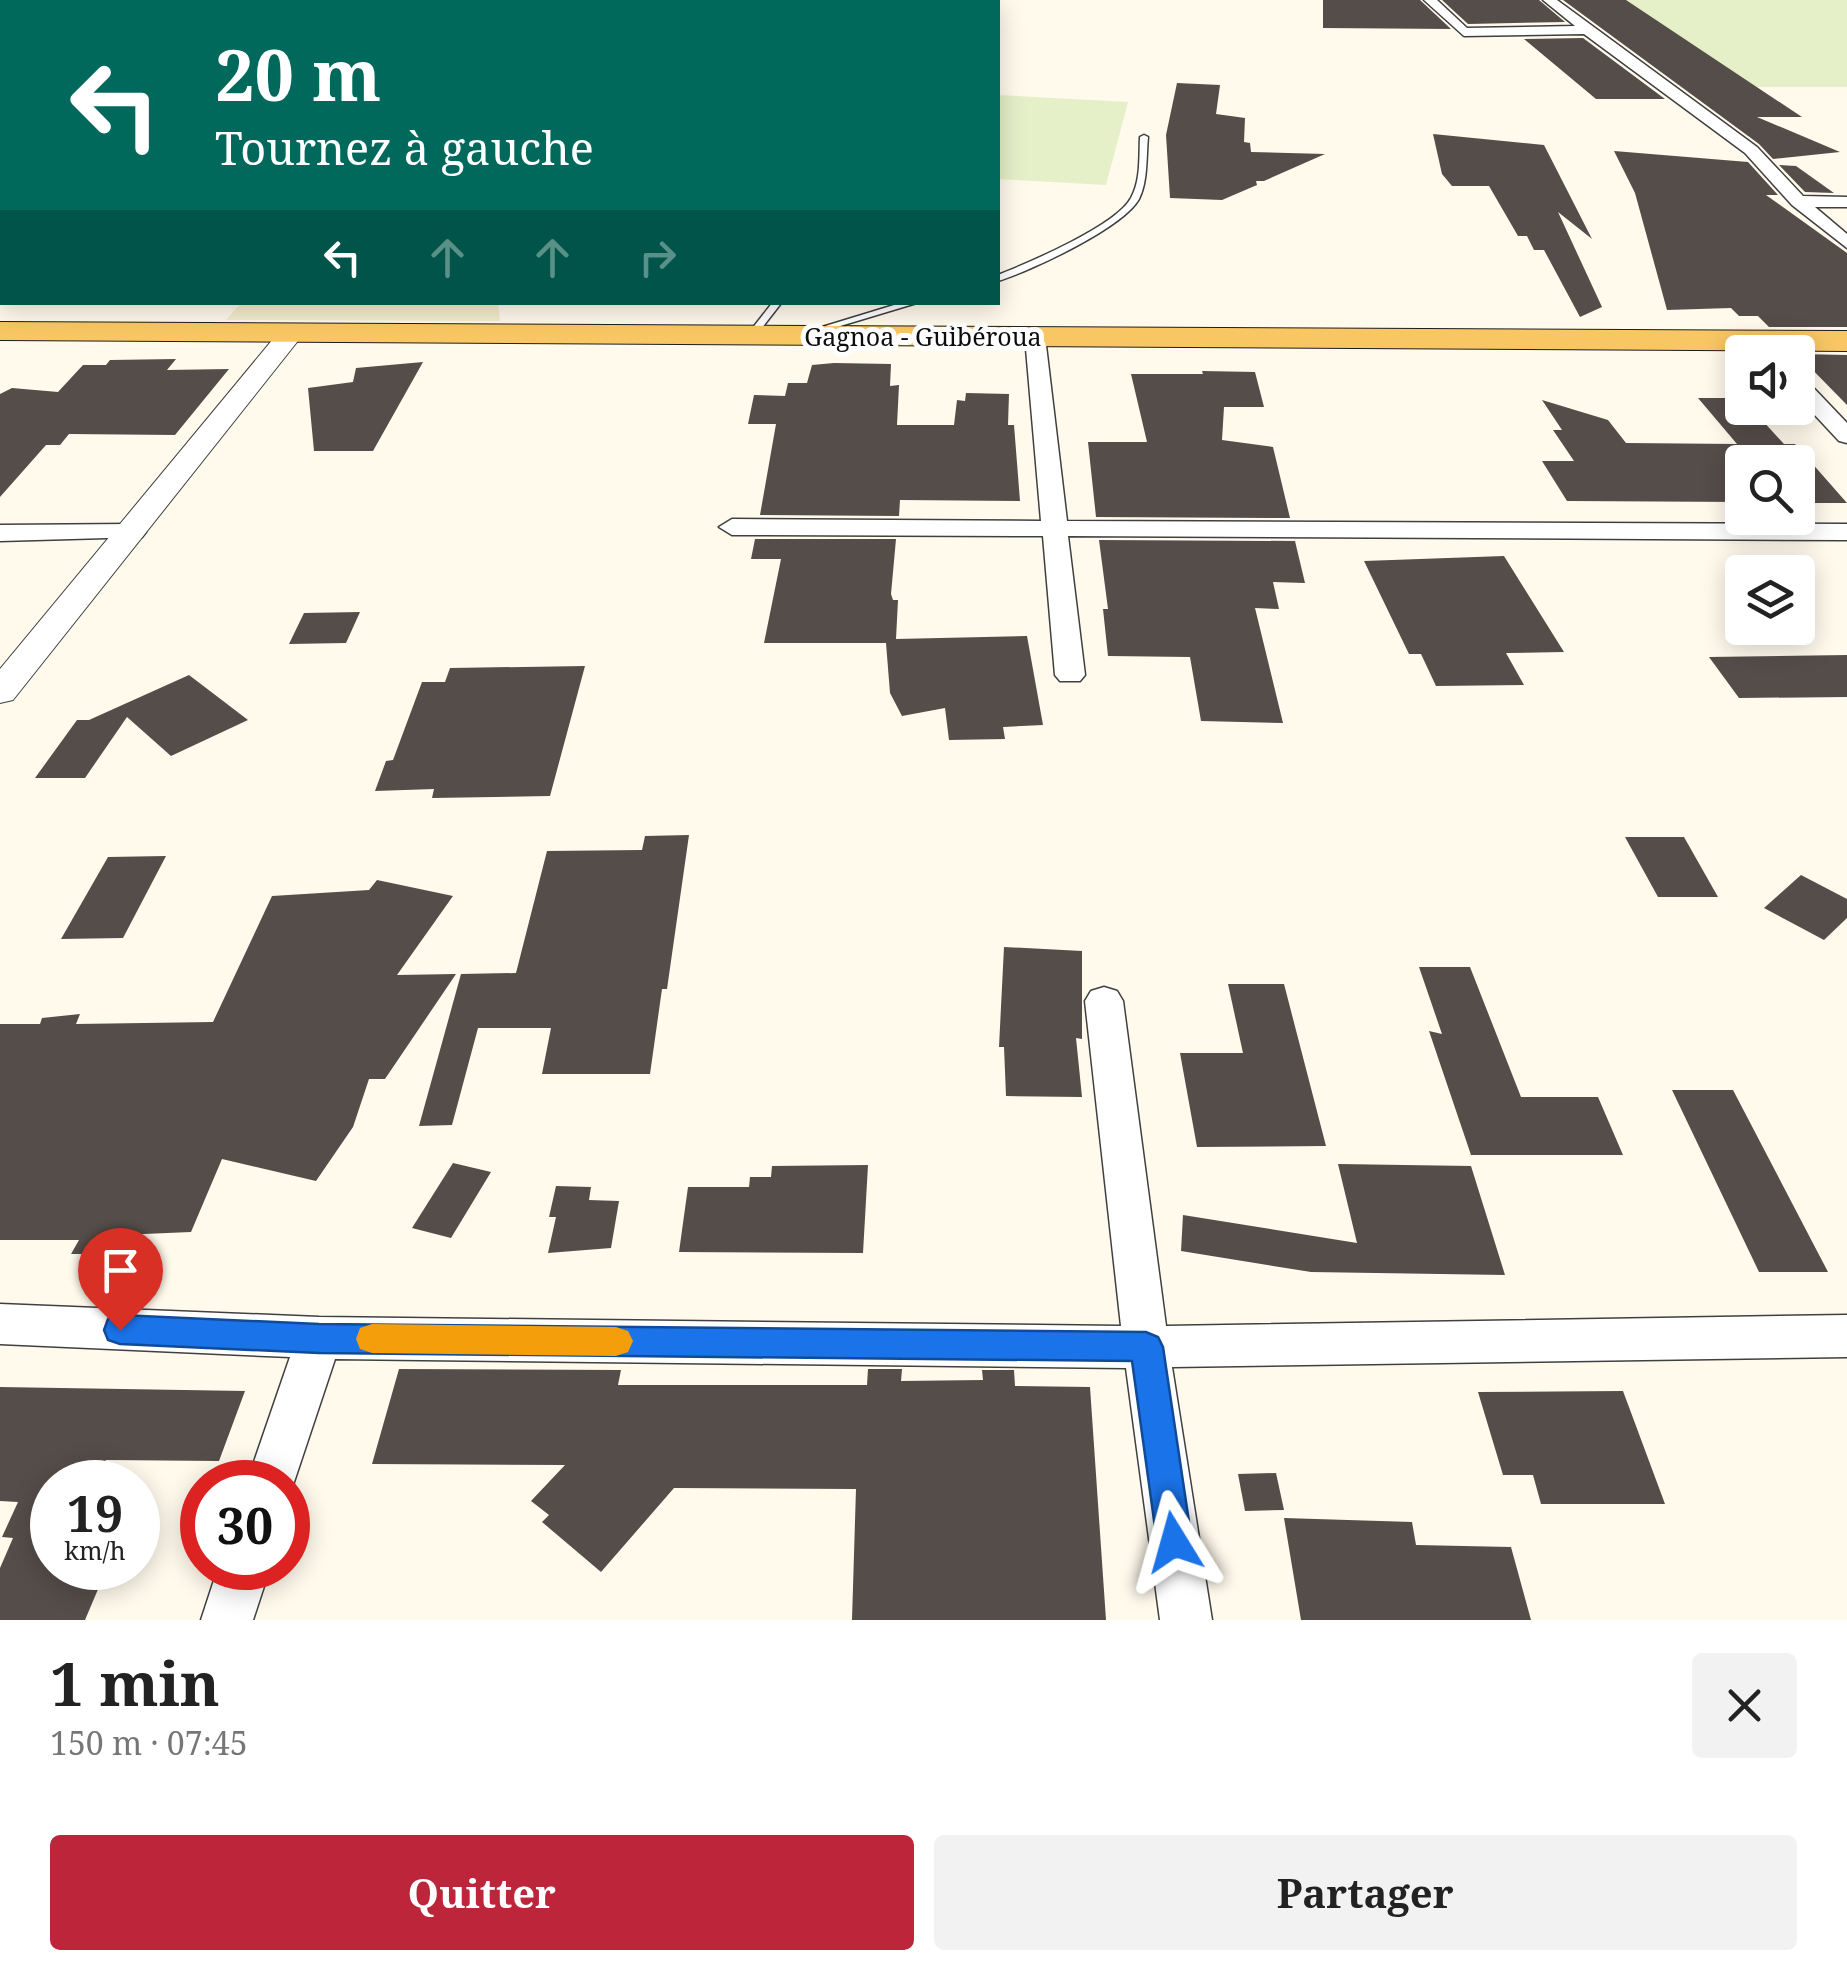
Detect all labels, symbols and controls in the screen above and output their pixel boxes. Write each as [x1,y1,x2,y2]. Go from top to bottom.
text: 20 m [215,26,381,122]
icon: left [50,40,180,170]
text: Tournez à gauche [215,117,594,178]
icon: left [315,230,370,285]
icon: ahead [420,230,475,285]
icon: ahead [525,230,580,285]
icon: right [630,230,685,285]
street label: Gagnoa - Guibéroua [804,319,1042,353]
map controls [1725,335,1815,645]
button: sound [1725,335,1815,425]
button: search [1725,445,1815,535]
button: layers [1725,555,1815,645]
pin [78,1228,163,1331]
icon: arrive [93,1243,148,1298]
speed limit sign: 30 [180,1460,310,1590]
text: 19 [67,1479,123,1547]
position arrow [1122,1490,1226,1594]
text: km/h [64,1533,126,1567]
text: 1 min [50,1642,220,1724]
button: close [1692,1653,1797,1758]
text: 150 m · 07:45 [50,1721,248,1764]
button: Quitter [50,1835,914,1950]
button: Partager [934,1835,1797,1950]

